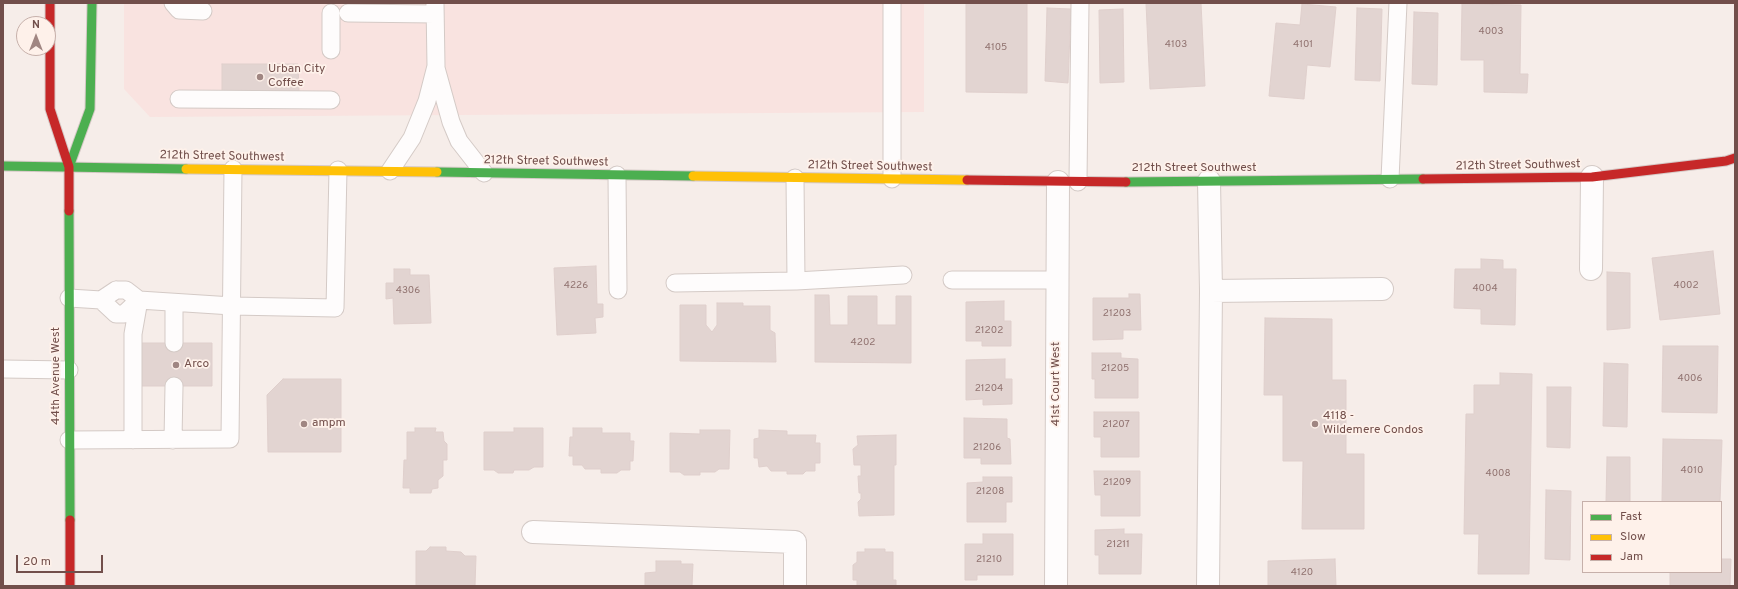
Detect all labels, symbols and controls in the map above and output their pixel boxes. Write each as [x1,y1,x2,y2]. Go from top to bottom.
north arrow [16,16,56,56]
text: N [32,18,40,32]
house number: 4003 [1479,26,1503,38]
house number: 4103 [1165,39,1187,51]
house number: 4101 [1293,39,1313,51]
house number: 4105 [985,42,1007,54]
place label: Urban City Coffee [268,63,325,91]
marker: Urban City Coffee [255,72,265,82]
street label: 212th Street Southwest [159,149,285,165]
street label: 212th Street Southwest [483,154,609,170]
street label: 212th Street Southwest [1455,158,1581,174]
street label: 212th Street Southwest [807,159,933,175]
street label: 212th Street Southwest [1131,162,1257,176]
house number: 4226 [564,280,588,292]
house number: 4002 [1673,280,1699,292]
house number: 4004 [1472,283,1498,295]
house number: 4306 [396,285,420,297]
house number: 21203 [1103,308,1131,320]
house number: 21202 [975,325,1003,337]
street label: 44th Avenue West [50,327,64,425]
house number: 4202 [851,337,875,349]
street label: 41st Court West [1050,342,1064,426]
place label: Arco [184,358,209,372]
marker: Arco [171,360,181,370]
house number: 21205 [1101,363,1129,375]
house number: 4006 [1678,373,1702,385]
house number: 21204 [975,383,1003,395]
place label: 4118 - Wildemere Condos [1323,410,1423,438]
place label: ampm [312,417,346,431]
marker: ampm [299,419,309,429]
house number: 21207 [1102,419,1130,431]
marker: 4118 - Wildemere Condos [1310,419,1320,429]
house number: 21206 [973,442,1001,454]
house number: 4010 [1681,465,1703,477]
house number: 4008 [1485,468,1511,480]
house number: 21209 [1103,477,1131,489]
house number: 21208 [976,486,1004,498]
legend [1582,501,1722,573]
text: Fast [1620,509,1642,525]
text: Slow [1620,529,1646,545]
house number: 21211 [1106,539,1130,551]
scale bar [18,547,105,573]
text: Jam [1620,549,1643,565]
text: 20 m [23,554,51,570]
house number: 21210 [976,554,1002,566]
house number: 4120 [1291,567,1313,579]

